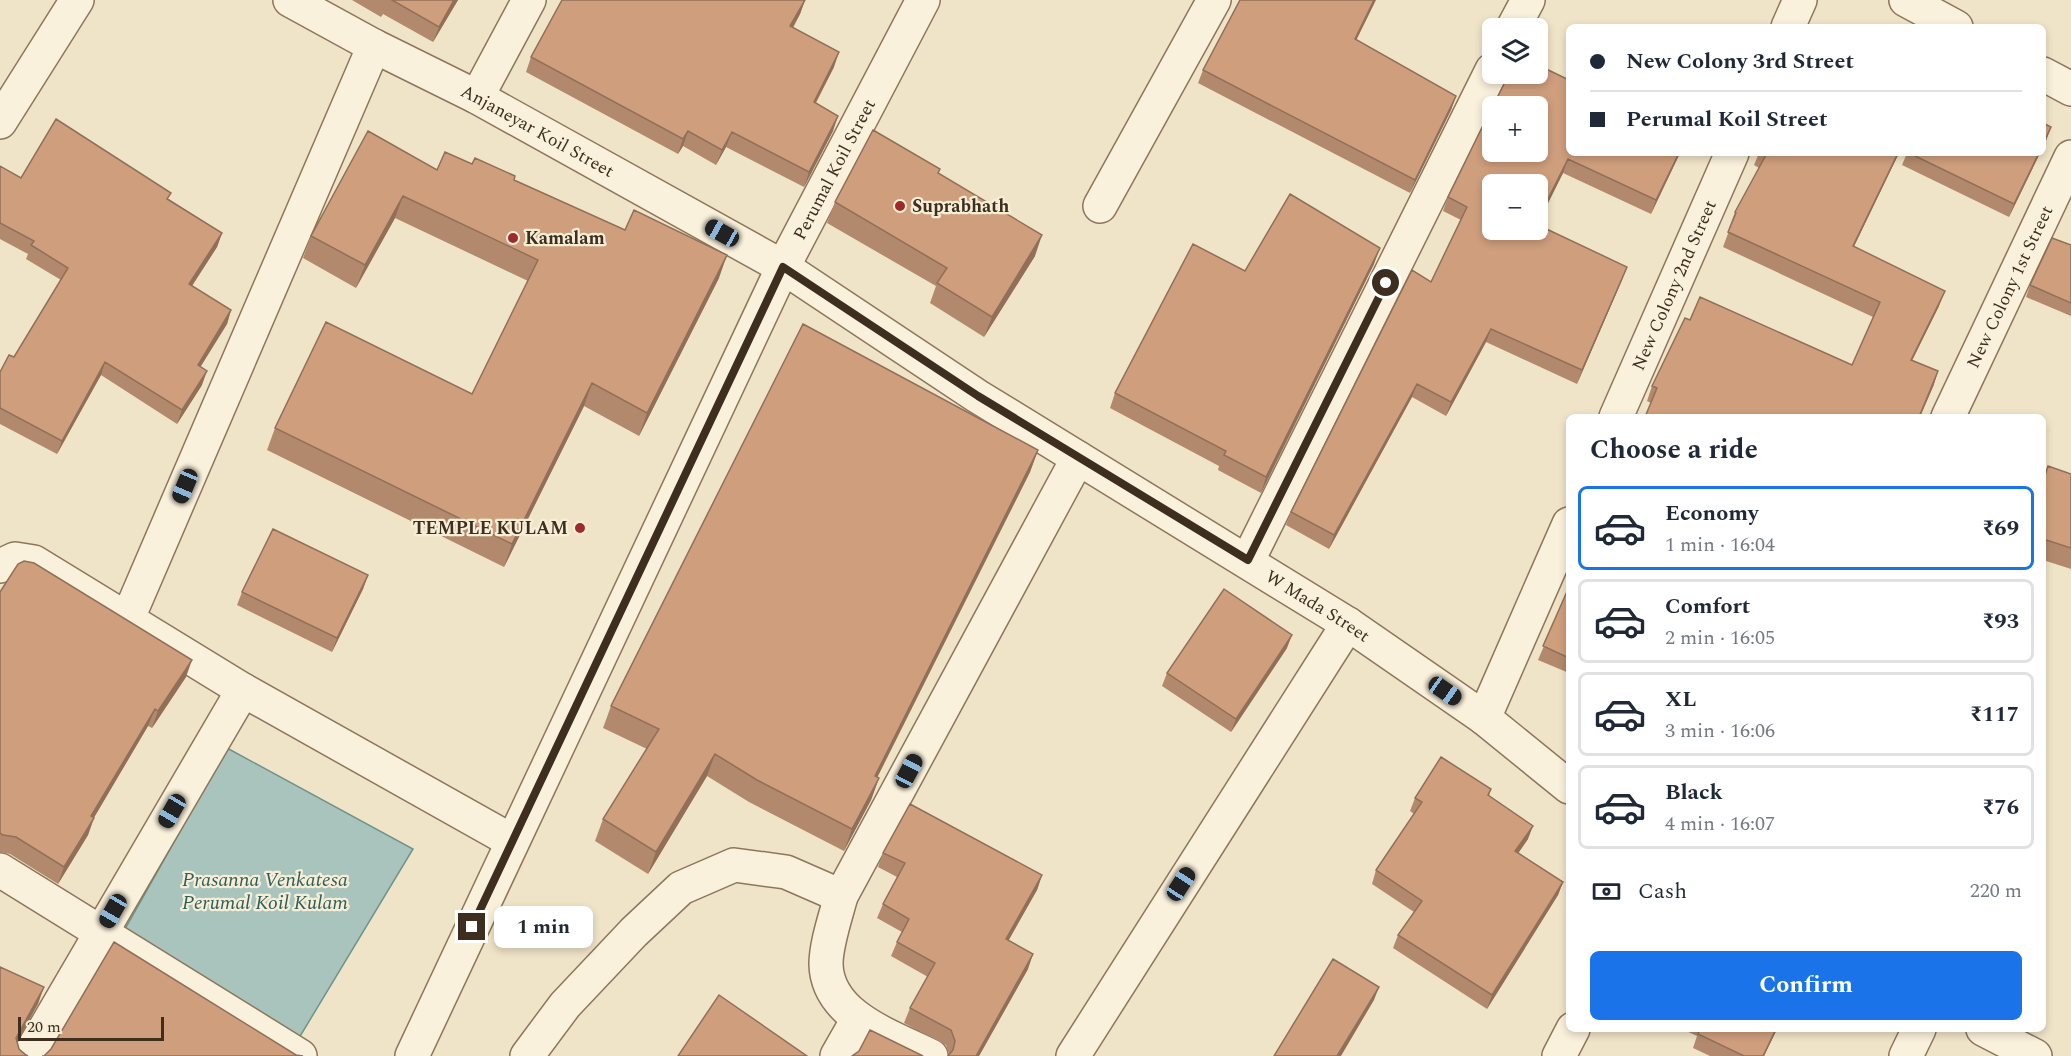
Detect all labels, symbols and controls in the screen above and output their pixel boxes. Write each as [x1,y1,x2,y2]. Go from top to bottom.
map controls [1482,18,1548,240]
button: layers [1482,18,1548,84]
text: New Colony 3rd Street [1626,45,1854,78]
street label: Anjaneyar Koil Street [456,78,619,184]
street label: Perumal Koil Street [786,94,882,245]
button: + [1482,96,1548,162]
text: Perumal Koil Street [1626,103,1828,136]
button: − [1482,174,1548,240]
place label: Suprabhath [912,193,1009,220]
street label: New Colony 2nd Street [1625,196,1723,375]
marker: Suprabhath [893,199,907,213]
street label: New Colony 1st Street [1959,201,2060,373]
car [702,216,742,250]
place label: Kamalam [525,225,605,252]
marker: Kamalam [506,231,520,245]
route start [1372,269,1399,296]
text: Choose a ride [1590,429,1758,471]
car [170,466,200,506]
text: Economy [1665,497,1758,530]
icon: car [1593,501,1647,555]
text: ₹69 [1982,512,2019,545]
place label: TEMPLE KULAM [413,515,568,542]
marker: TEMPLE KULAM [573,521,587,535]
text: 1 min · 16:04 [1665,530,1775,560]
street label: W Mada Street [1260,563,1376,649]
text: Comfort [1665,590,1750,623]
icon: car [1593,594,1647,648]
text: ₹93 [1982,605,2019,638]
text: 2 min · 16:05 [1665,623,1775,653]
car [1425,673,1465,709]
text: XL [1665,683,1696,716]
icon: car [1593,687,1647,741]
text: ₹117 [1970,698,2019,731]
text: 3 min · 16:06 [1665,716,1775,746]
car [893,751,925,791]
text: Black [1665,776,1723,809]
icon: car [1593,780,1647,834]
car [155,791,189,831]
text: ₹76 [1982,791,2019,824]
text: 4 min · 16:07 [1665,809,1775,839]
car [1164,864,1198,904]
water label: Prasanna Venkatesa Perumal Koil Kulam [182,865,348,918]
icon: cash [1590,875,1623,908]
text: Cash [1638,875,1687,908]
text: 220 m [1970,876,2022,906]
car [96,891,130,931]
callout: 1 min [493,906,592,948]
text: 1 min [517,912,570,942]
route end [458,913,485,940]
button: Confirm [1590,951,2022,1020]
scale bar [18,1014,164,1042]
text: 20 m [27,1015,61,1039]

